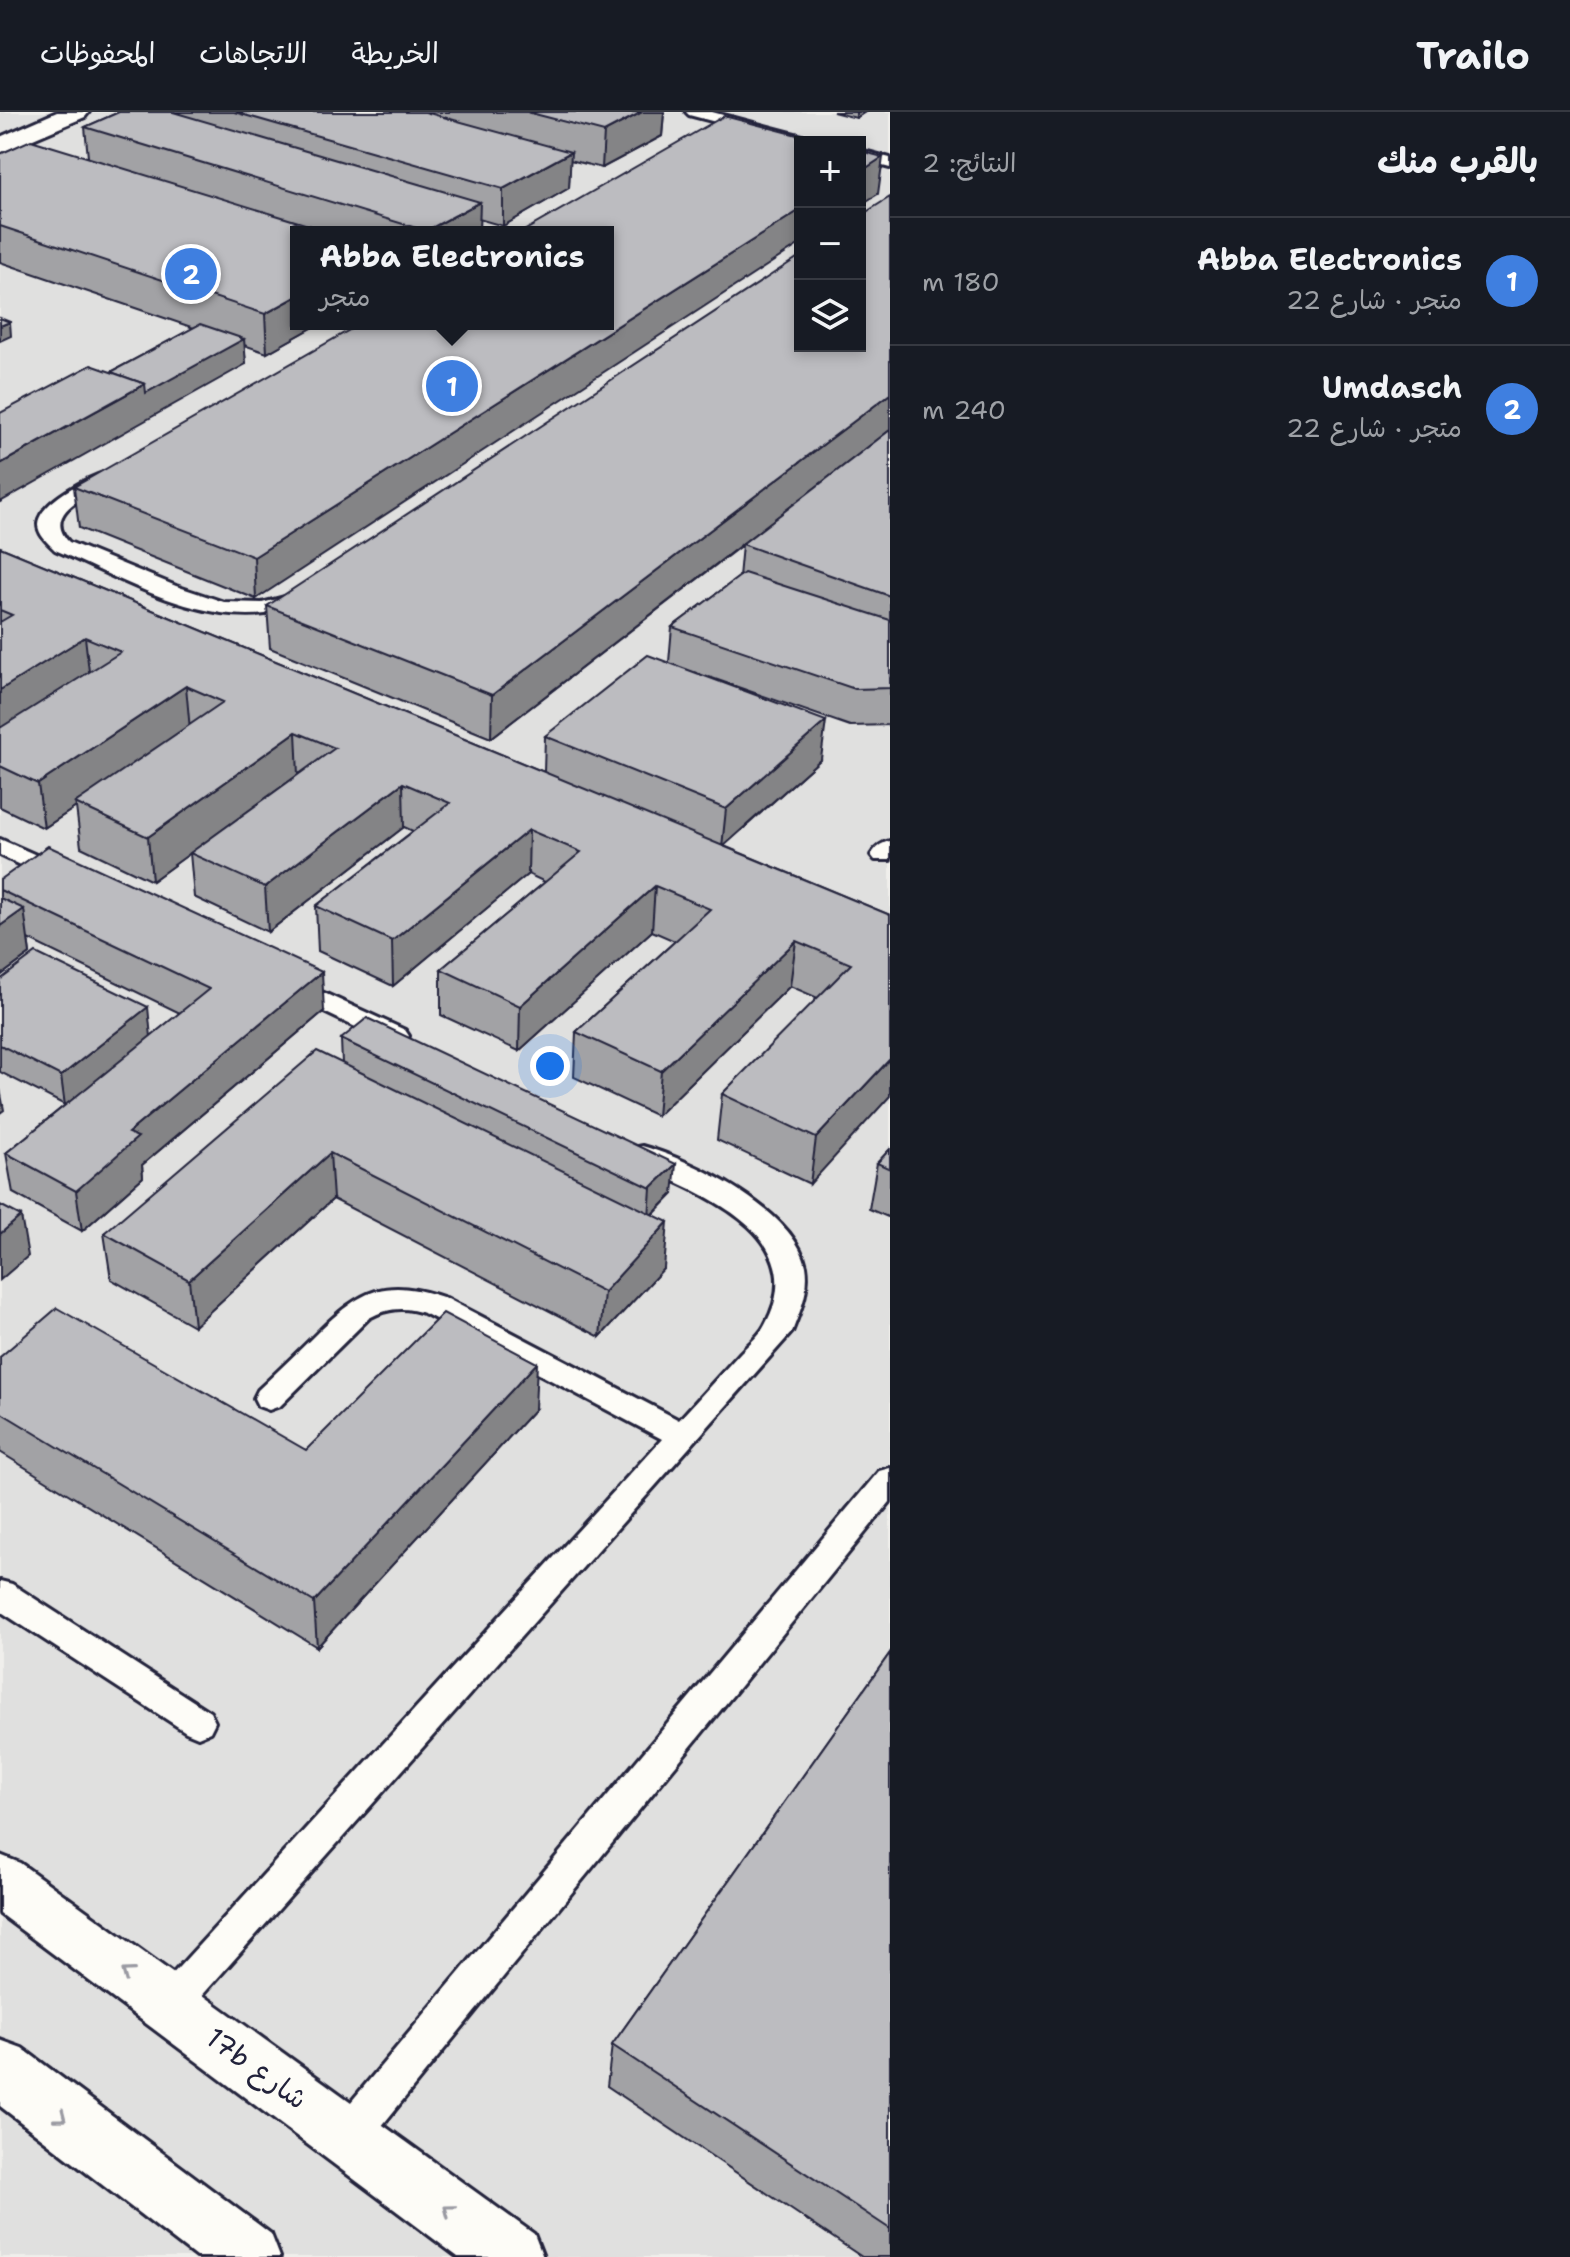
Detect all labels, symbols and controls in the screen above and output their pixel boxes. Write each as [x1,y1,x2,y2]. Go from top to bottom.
text: Trailo [1416,30,1530,81]
text: المحفوظات [40,34,155,72]
text: الاتجاهات [199,34,307,72]
text: الخريطة [351,34,439,72]
map controls [794,136,866,352]
button: + [794,136,866,208]
text: بالقرب منك [1377,138,1538,184]
text: النتائج: 2 [922,145,1016,180]
button: − [794,208,866,280]
popup [290,226,614,330]
text: Abba Electronics [319,236,585,277]
text: Abba Electronics [1197,239,1462,280]
pin: 2 [165,244,217,304]
text: 180 m [922,264,1000,299]
text: 1 [1506,264,1518,299]
text: متجر [319,279,370,314]
button: layers [794,280,866,352]
text: متجر · شارع 22 [1286,282,1462,317]
pin: 1 [426,356,478,416]
text: Umdasch [1322,367,1462,408]
text: 240 m [922,392,1006,427]
text: 2 [1503,392,1521,427]
text: متجر · شارع 22 [1286,410,1462,445]
your location [530,1046,570,1086]
one-way arrow [121,1968,136,1983]
street label: 17b شارع [198,2018,315,2118]
one-way arrow [52,2107,66,2122]
one-way arrow [443,2205,458,2220]

